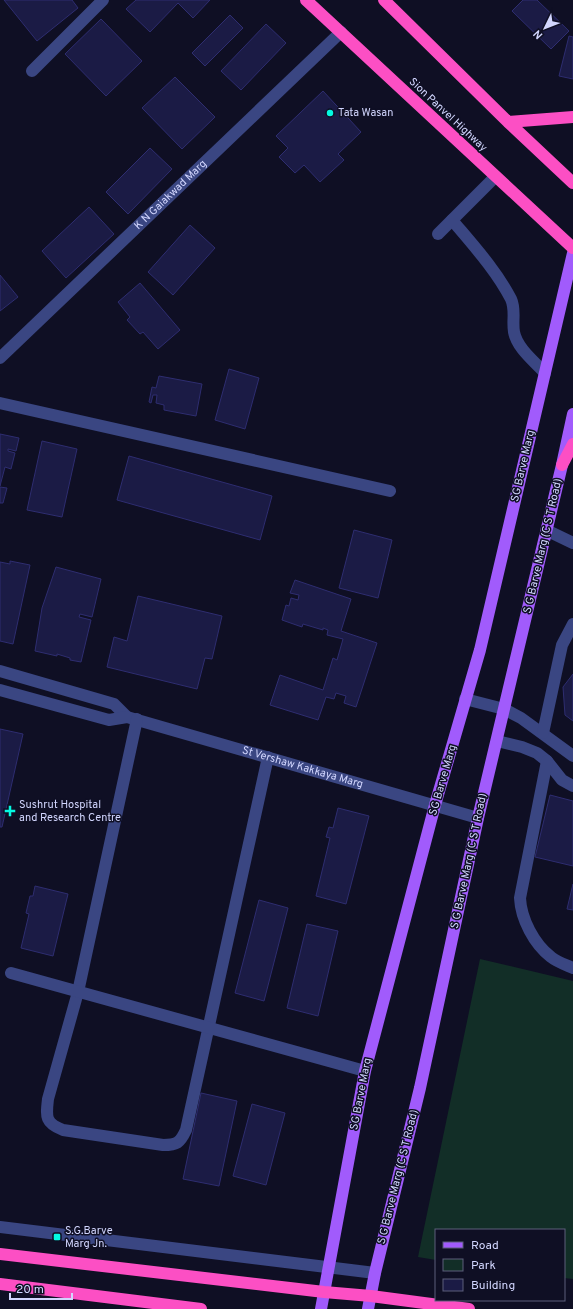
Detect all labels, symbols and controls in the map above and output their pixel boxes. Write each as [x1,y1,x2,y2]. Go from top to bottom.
north arrow [525,8,565,48]
text: N [531,26,546,42]
street label: Sion Panvel Highway [406,75,490,155]
place label: Tata Wasan [338,106,393,120]
marker: Tata Wasan [325,108,335,118]
street label: K N Gaiakwad Marg [131,157,210,233]
street label: SG Barve Marg [508,429,538,503]
street label: S G Barve Marg (C S T Road) [521,477,565,615]
street label: St Vershaw Kakkaya Marg [240,743,365,792]
street label: SG Barve Marg [426,743,460,817]
street label: S G Barve Marg (C S T Road) [448,792,490,930]
place label: Sushrut Hospital and Research Centre [19,798,121,825]
marker: Sushrut Hospital and Research Centre [4,805,16,817]
street label: SG Barve Marg [347,1057,375,1131]
street label: S G Barve Marg (C S T Road) [374,1108,422,1246]
place label: S.G.Barve Marg Jn. [65,1224,113,1251]
legend [435,1229,565,1301]
marker: S.G.Barve Marg Jn. [52,1232,62,1242]
text: Road [471,1238,499,1254]
text: Park [471,1258,496,1274]
scale bar [10,1275,72,1301]
text: Building [471,1278,515,1294]
text: 20 m [16,1282,44,1298]

